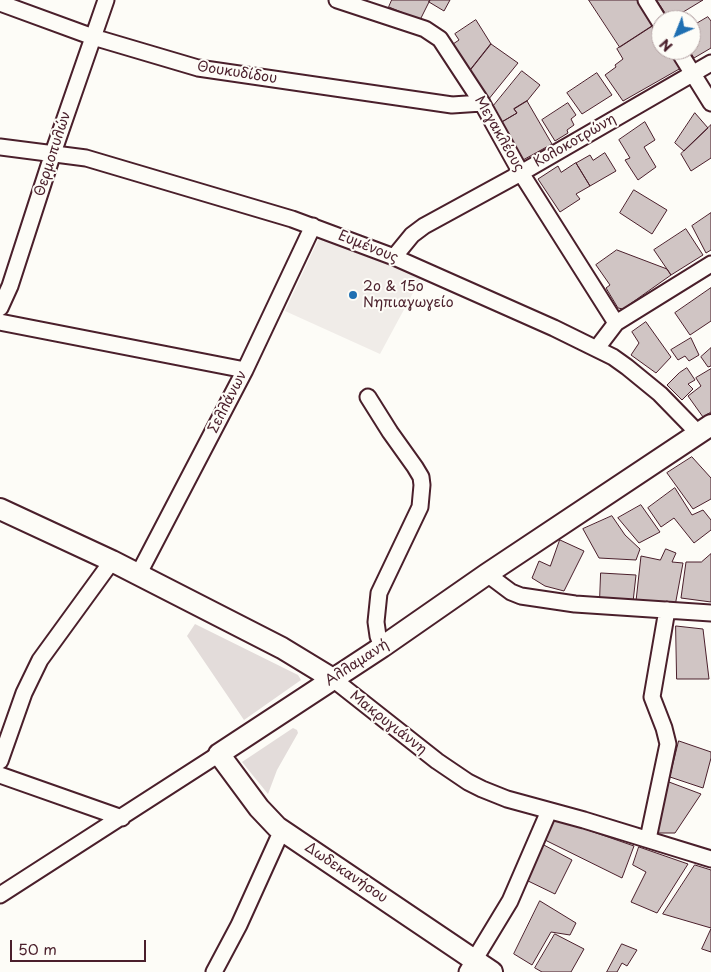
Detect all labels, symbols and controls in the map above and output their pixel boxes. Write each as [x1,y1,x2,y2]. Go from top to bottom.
north arrow [651,10,701,60]
text: N [655,34,677,57]
street label: Θουκυδίδου [196,58,278,88]
street label: Μεγακλέους [471,93,527,175]
street label: Θερμοπυλών [31,109,75,199]
street label: Κολοκοτρώνη [531,111,619,171]
street label: Ευμένους [336,227,400,267]
place label: 2ο & 15ο Νηπιαγωγείο [363,279,454,312]
marker: 2ο & 15ο Νηπιαγωγείο [347,289,359,301]
street label: Σελλάνων [205,368,251,436]
street label: Αλλαμανή [322,636,392,690]
street label: Μακρυγιάννη [346,688,430,758]
street label: Δωδεκανήσου [301,839,391,907]
scale bar [12,930,149,962]
text: 50 m [18,937,57,960]

